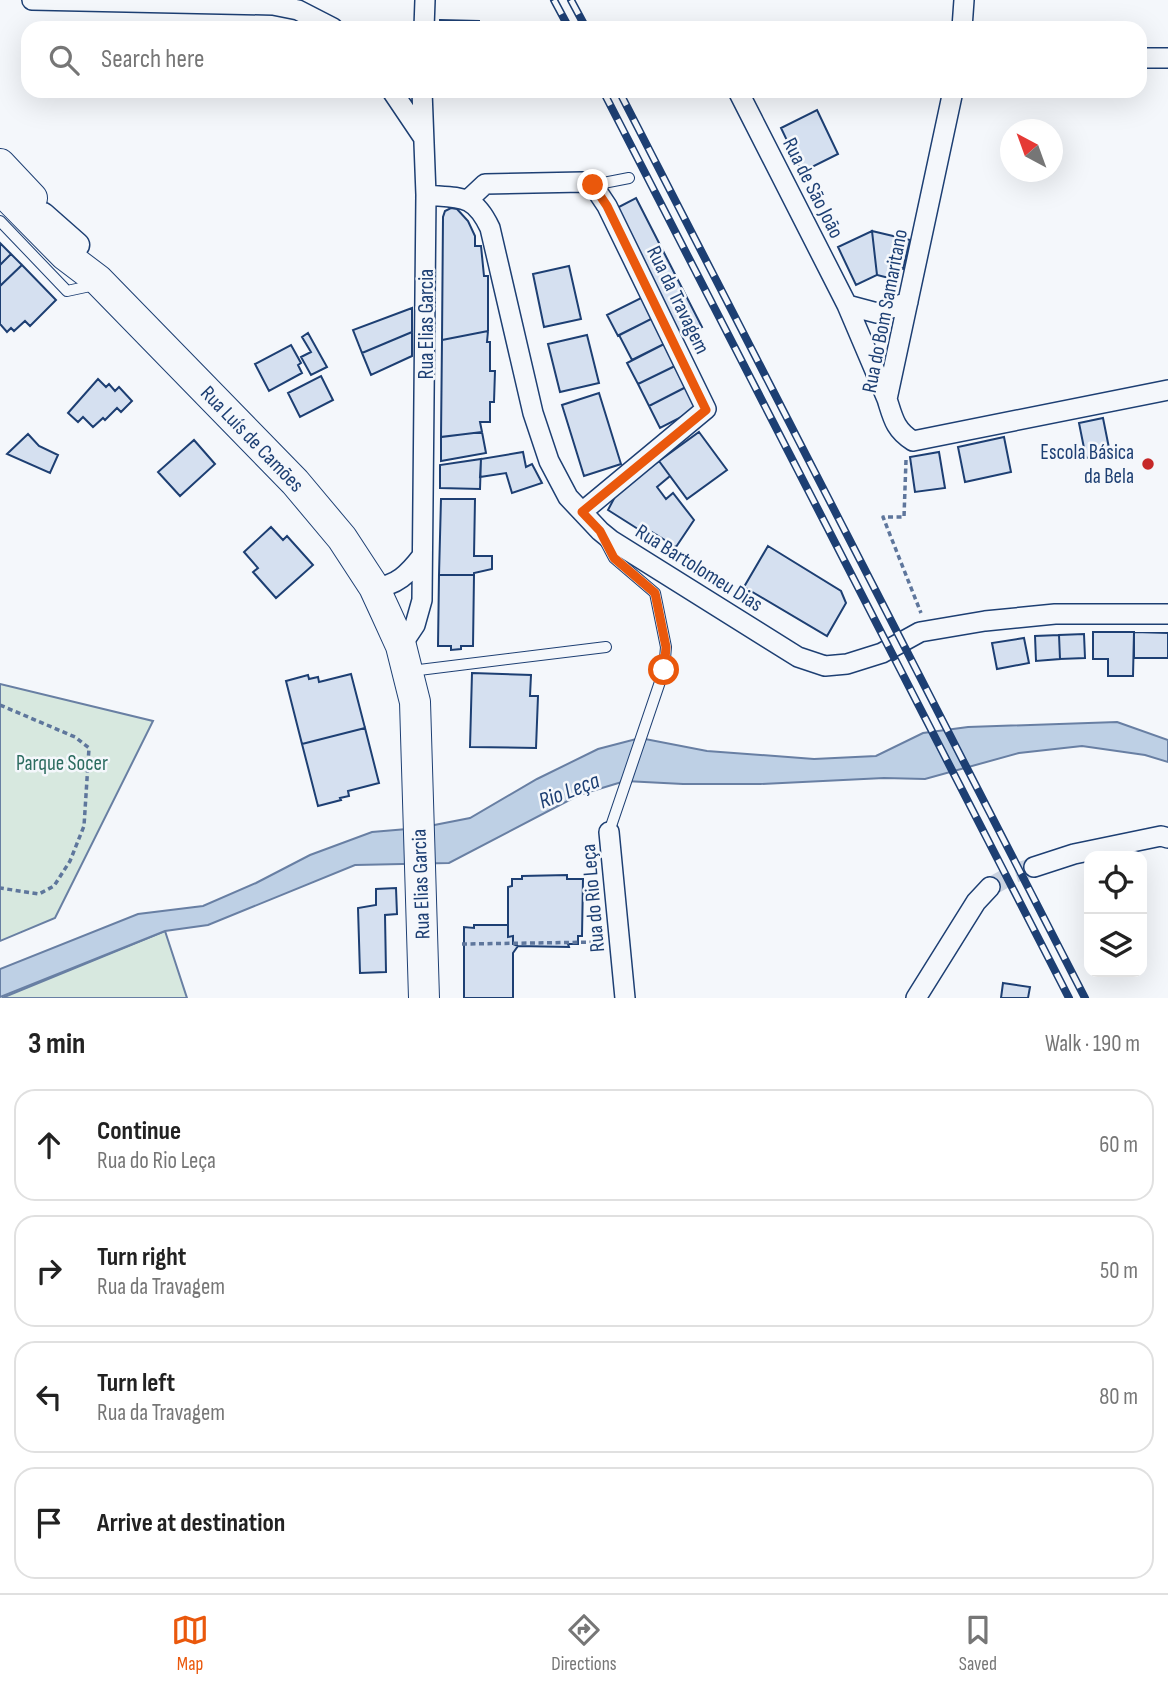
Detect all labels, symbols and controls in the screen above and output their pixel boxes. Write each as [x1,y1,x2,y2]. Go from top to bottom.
search box [21,21,1147,98]
icon: search [45,41,83,79]
text: Search here [101,44,204,75]
north arrow [1000,119,1063,182]
street label: Rua de São João [777,134,849,242]
route end [577,169,608,200]
street label: Rua do Bom Samaritano [857,227,913,395]
street label: Rua da Travagem [641,242,715,358]
street label: Rua Elias Garcia [414,269,439,379]
street label: Rua Luís de Camões [195,381,309,497]
place label: Escola Básica da Bela [1040,440,1134,489]
marker: Escola Básica da Bela [1140,456,1156,472]
street label: Rua Bartolomeu Dias [631,519,767,617]
route start [648,654,679,685]
park label: Parque Socer [16,751,108,776]
water label: Rio Leça [535,766,604,815]
street label: Rua Elias Garcia [407,828,435,940]
street label: Rua do Rio Leça [576,843,610,953]
map controls [1084,851,1147,977]
button: locate [1084,851,1147,914]
button: layers [1084,914,1147,977]
text: 3 min [28,1026,85,1062]
text: Walk · 190 m [1045,1030,1140,1058]
text: Continue [97,1116,181,1147]
icon: ahead [30,1126,68,1164]
text: 60 m [1099,1131,1138,1159]
text: Rua do Rio Leça [97,1147,216,1175]
text: Turn right [97,1242,186,1273]
icon: right [30,1252,68,1290]
text: 50 m [1100,1257,1138,1285]
text: Rua da Travagem [97,1273,225,1301]
text: Turn left [97,1368,175,1399]
icon: left [30,1378,68,1416]
text: 80 m [1099,1383,1138,1411]
text: Rua da Travagem [97,1399,225,1427]
icon: arrive [30,1504,68,1542]
text: Arrive at destination [97,1508,285,1539]
tab: Map [171,1611,209,1676]
tab: Directions [551,1611,617,1676]
tab: Saved [959,1611,997,1676]

